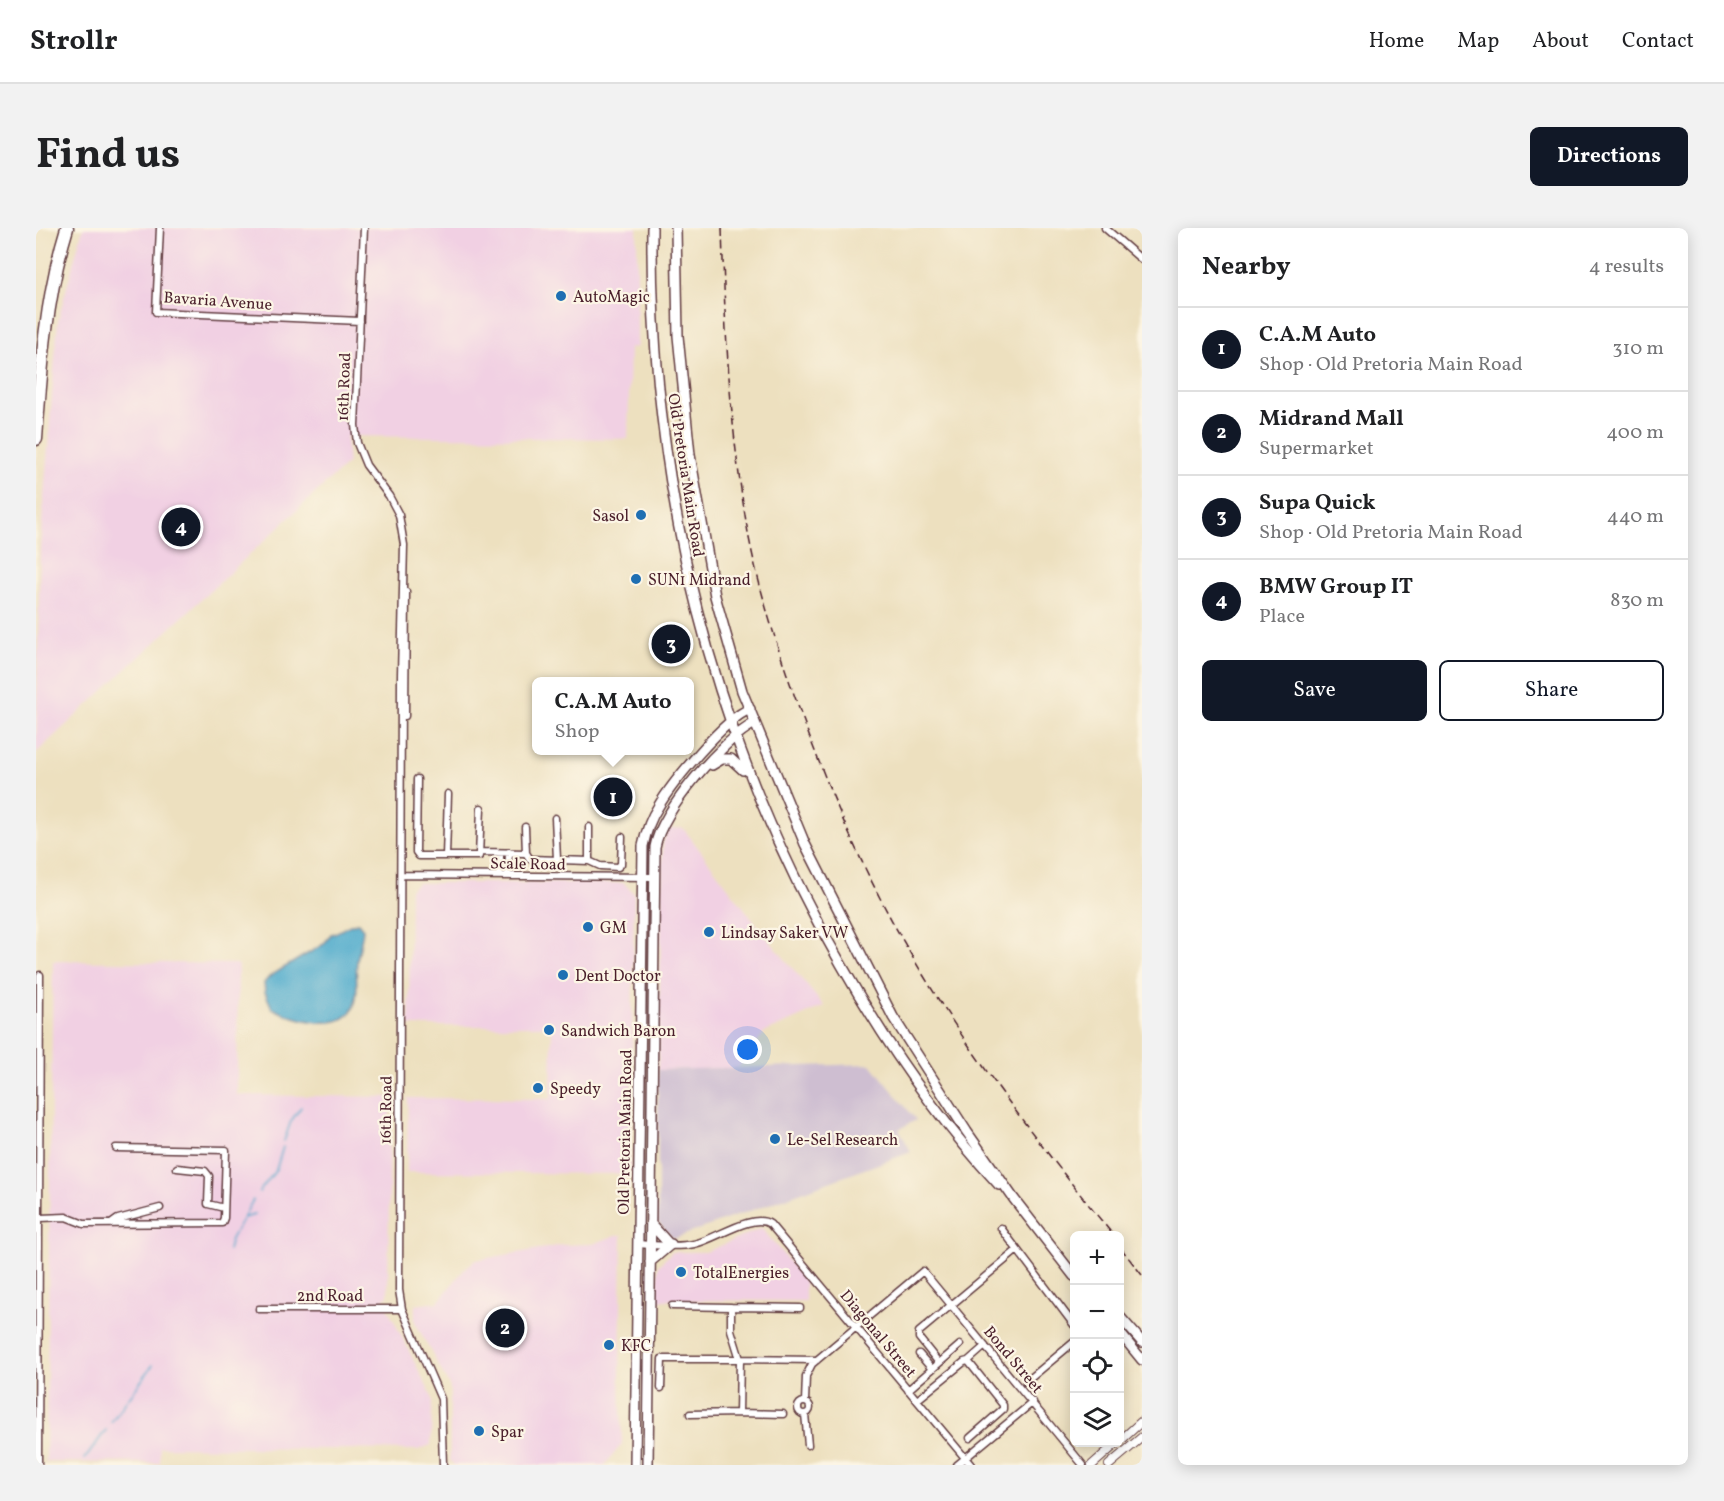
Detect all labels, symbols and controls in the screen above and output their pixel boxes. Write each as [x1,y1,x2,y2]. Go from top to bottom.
text: Strollr [30,22,118,61]
text: Home [1369,27,1424,56]
text: Map [1457,27,1499,56]
text: About [1532,27,1589,56]
text: Contact [1622,27,1694,56]
text: Find us [36,127,180,186]
button: Directions [1530,127,1688,186]
text: Nearby [1202,249,1291,285]
text: 4 results [1589,253,1664,281]
street label: Bavaria Avenue [163,287,273,317]
place label: AutoMagic [573,287,650,309]
marker: AutoMagic [554,289,568,303]
text: C.A.M Auto [1259,320,1376,351]
text: 1 [1217,335,1226,363]
text: 310 m [1612,335,1664,363]
text: Shop · Old Pretoria Main Road [1259,351,1523,379]
street label: 16th Road [333,352,357,422]
street label: Old Pretoria Main Road [661,392,709,559]
text: Midrand Mall [1259,404,1404,435]
text: 2 [1216,419,1227,447]
text: 400 m [1606,419,1664,447]
text: Supermarket [1259,435,1374,463]
text: Supa Quick [1259,488,1376,519]
text: 3 [1216,503,1227,531]
text: 440 m [1607,503,1664,531]
pin: 4 [162,504,200,550]
place label: Sasol [592,506,629,528]
marker: Sasol [634,508,648,522]
text: Shop · Old Pretoria Main Road [1259,519,1523,547]
place label: SUN1 Midrand [648,570,751,592]
marker: SUN1 Midrand [629,572,643,586]
text: BMW Group IT [1259,572,1413,603]
text: 4 [1215,587,1228,615]
text: 830 m [1610,587,1664,615]
text: Place [1259,603,1305,631]
pin: 3 [652,622,690,666]
button: Save [1202,660,1427,721]
button: Share [1439,660,1664,721]
popup [532,677,694,755]
text: C.A.M Auto [554,687,672,718]
text: Shop [554,718,600,746]
pin: 1 [594,774,632,820]
street label: Scale Road [490,853,566,877]
place label: GM [600,918,627,940]
marker: GM [581,920,595,934]
place label: Lindsay Saker VW [721,923,848,945]
marker: Lindsay Saker VW [702,925,716,939]
place label: Dent Doctor [575,966,661,988]
marker: Dent Doctor [556,968,570,982]
place label: Sandwich Baron [561,1021,676,1043]
marker: Sandwich Baron [542,1023,556,1037]
your location [733,1035,762,1064]
street label: Old Pretoria Main Road [614,1049,638,1215]
street label: 16th Road [375,1075,399,1145]
place label: Speedy [550,1079,601,1101]
marker: Speedy [531,1081,545,1095]
place label: Le-Sel Research [787,1130,898,1152]
marker: Le-Sel Research [768,1132,782,1146]
map controls [1070,1231,1124,1447]
button: + [1070,1231,1124,1285]
place label: TotalEnergies [693,1263,789,1285]
marker: TotalEnergies [674,1265,688,1279]
button: − [1070,1285,1124,1339]
street label: 2nd Road [297,1286,363,1308]
street label: Diagonal Street [834,1286,921,1383]
pin: 2 [486,1306,524,1350]
street label: Bond Street [978,1322,1048,1399]
place label: KFC [621,1336,651,1358]
marker: KFC [602,1338,616,1352]
button: locate [1070,1339,1124,1393]
button: layers [1070,1393,1124,1447]
place label: Spar [491,1422,524,1444]
marker: Spar [472,1424,486,1438]

